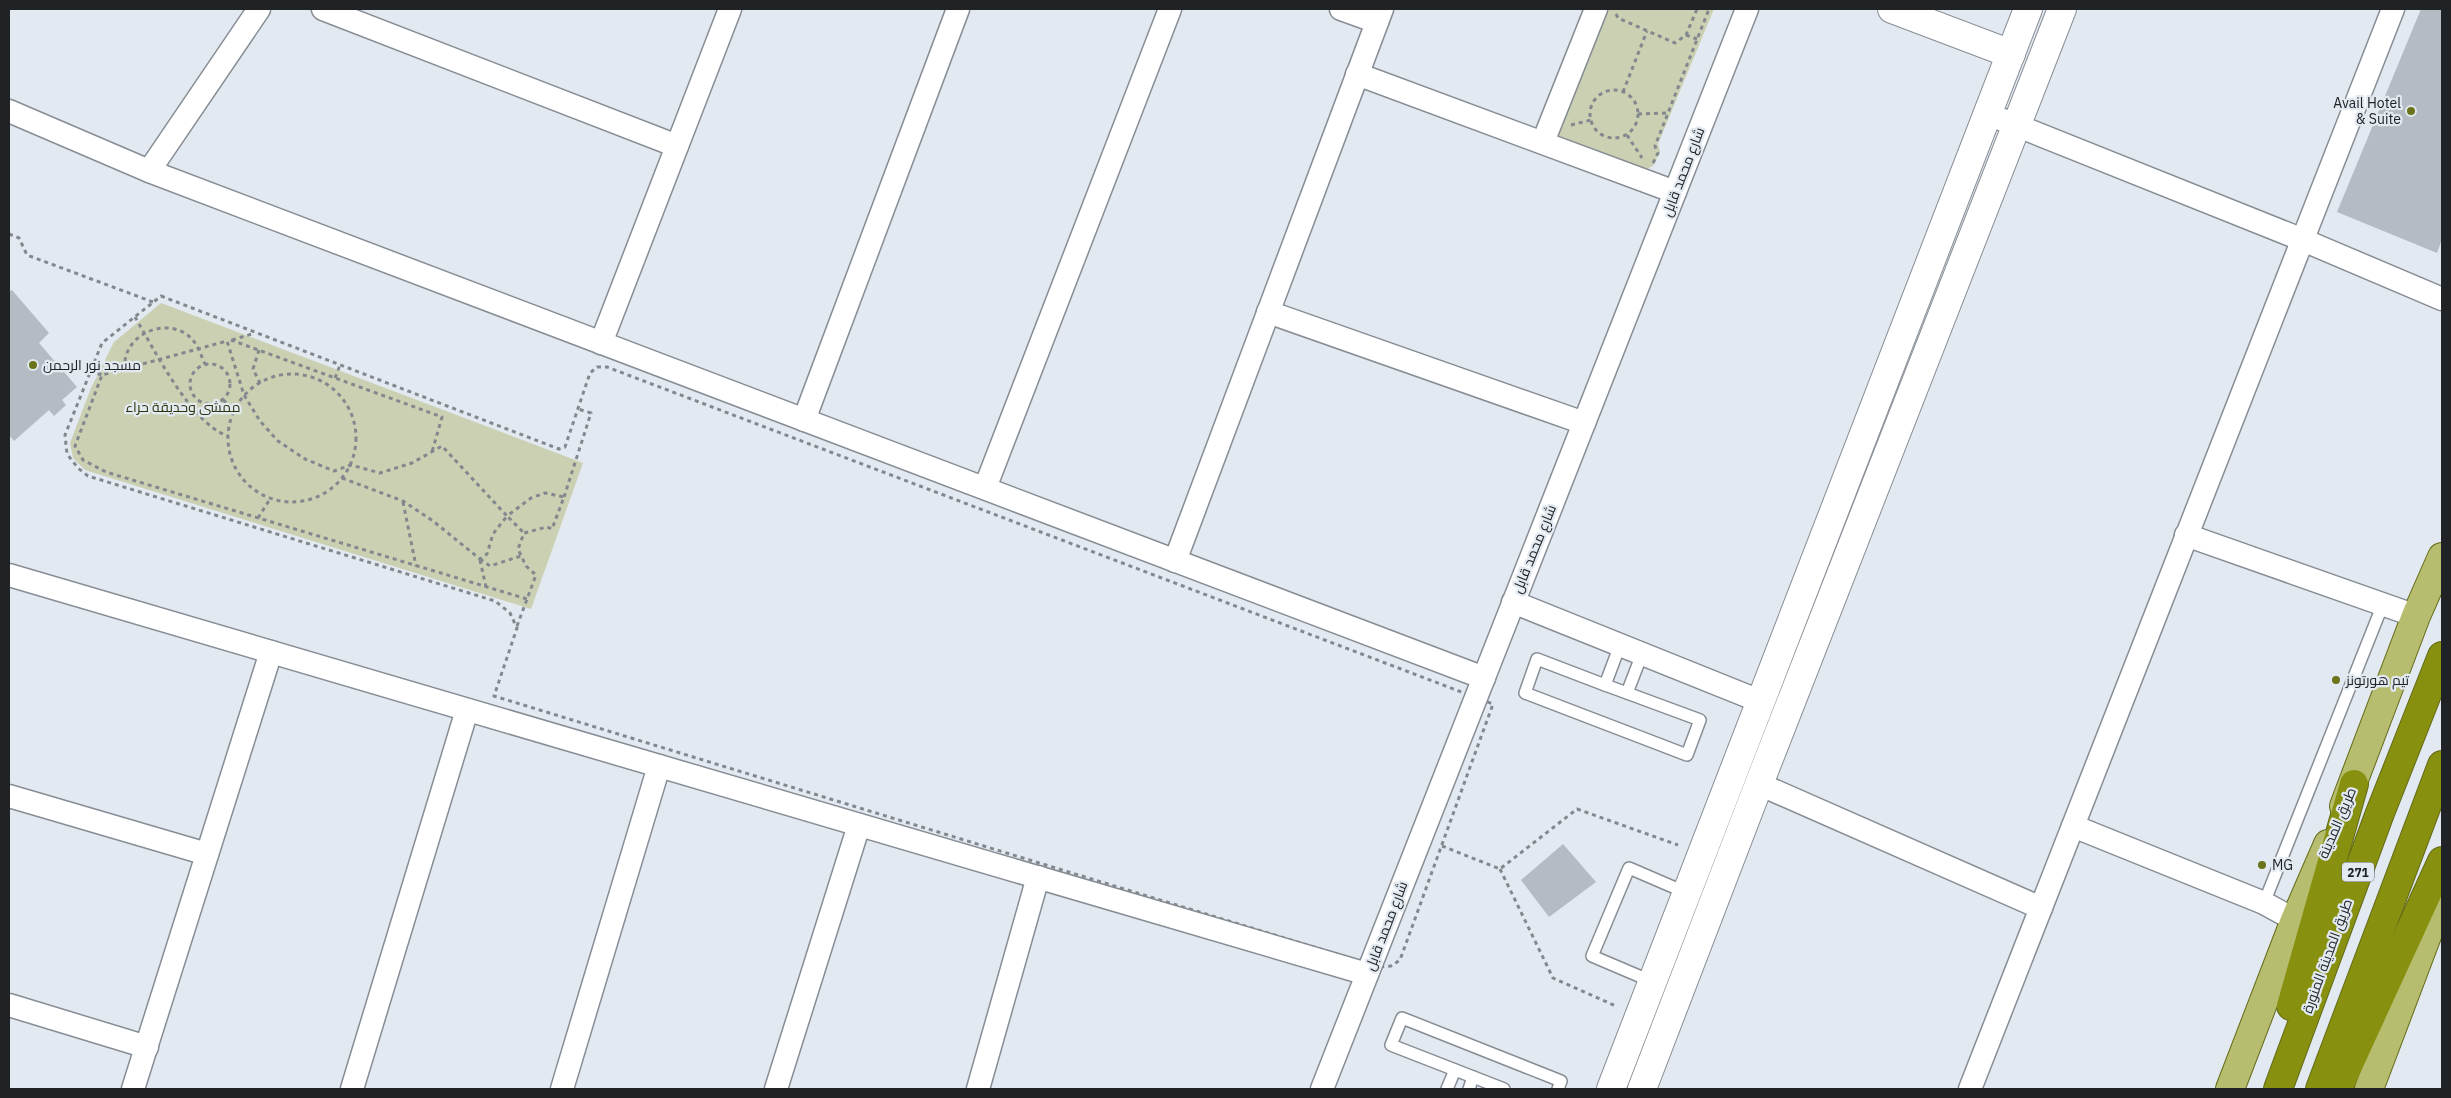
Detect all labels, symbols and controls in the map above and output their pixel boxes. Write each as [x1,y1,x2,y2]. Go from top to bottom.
place label: Avail Hotel & Suite [2333,94,2401,128]
marker: Avail Hotel & Suite [2405,105,2417,117]
street label: شارع محمد قابل [1658,125,1708,219]
place label: مسجد نور الرحمن [43,356,141,374]
marker: مسجد نور الرحمن [27,359,39,371]
park label: ممشى وحديقة حراء [125,398,241,416]
street label: شارع محمد قابل [1508,502,1560,596]
place label: تيم هورتونز [2345,671,2409,690]
marker: تيم هورتونز [2330,674,2342,686]
street label: طريق المدينة [2314,785,2360,861]
place label: MG [2272,856,2293,874]
marker: MG [2256,859,2268,871]
road number: 271 [2342,862,2374,882]
street label: شارع محمد قابل [1361,879,1411,973]
street label: طريق المدينة المنورة [2298,896,2356,1016]

